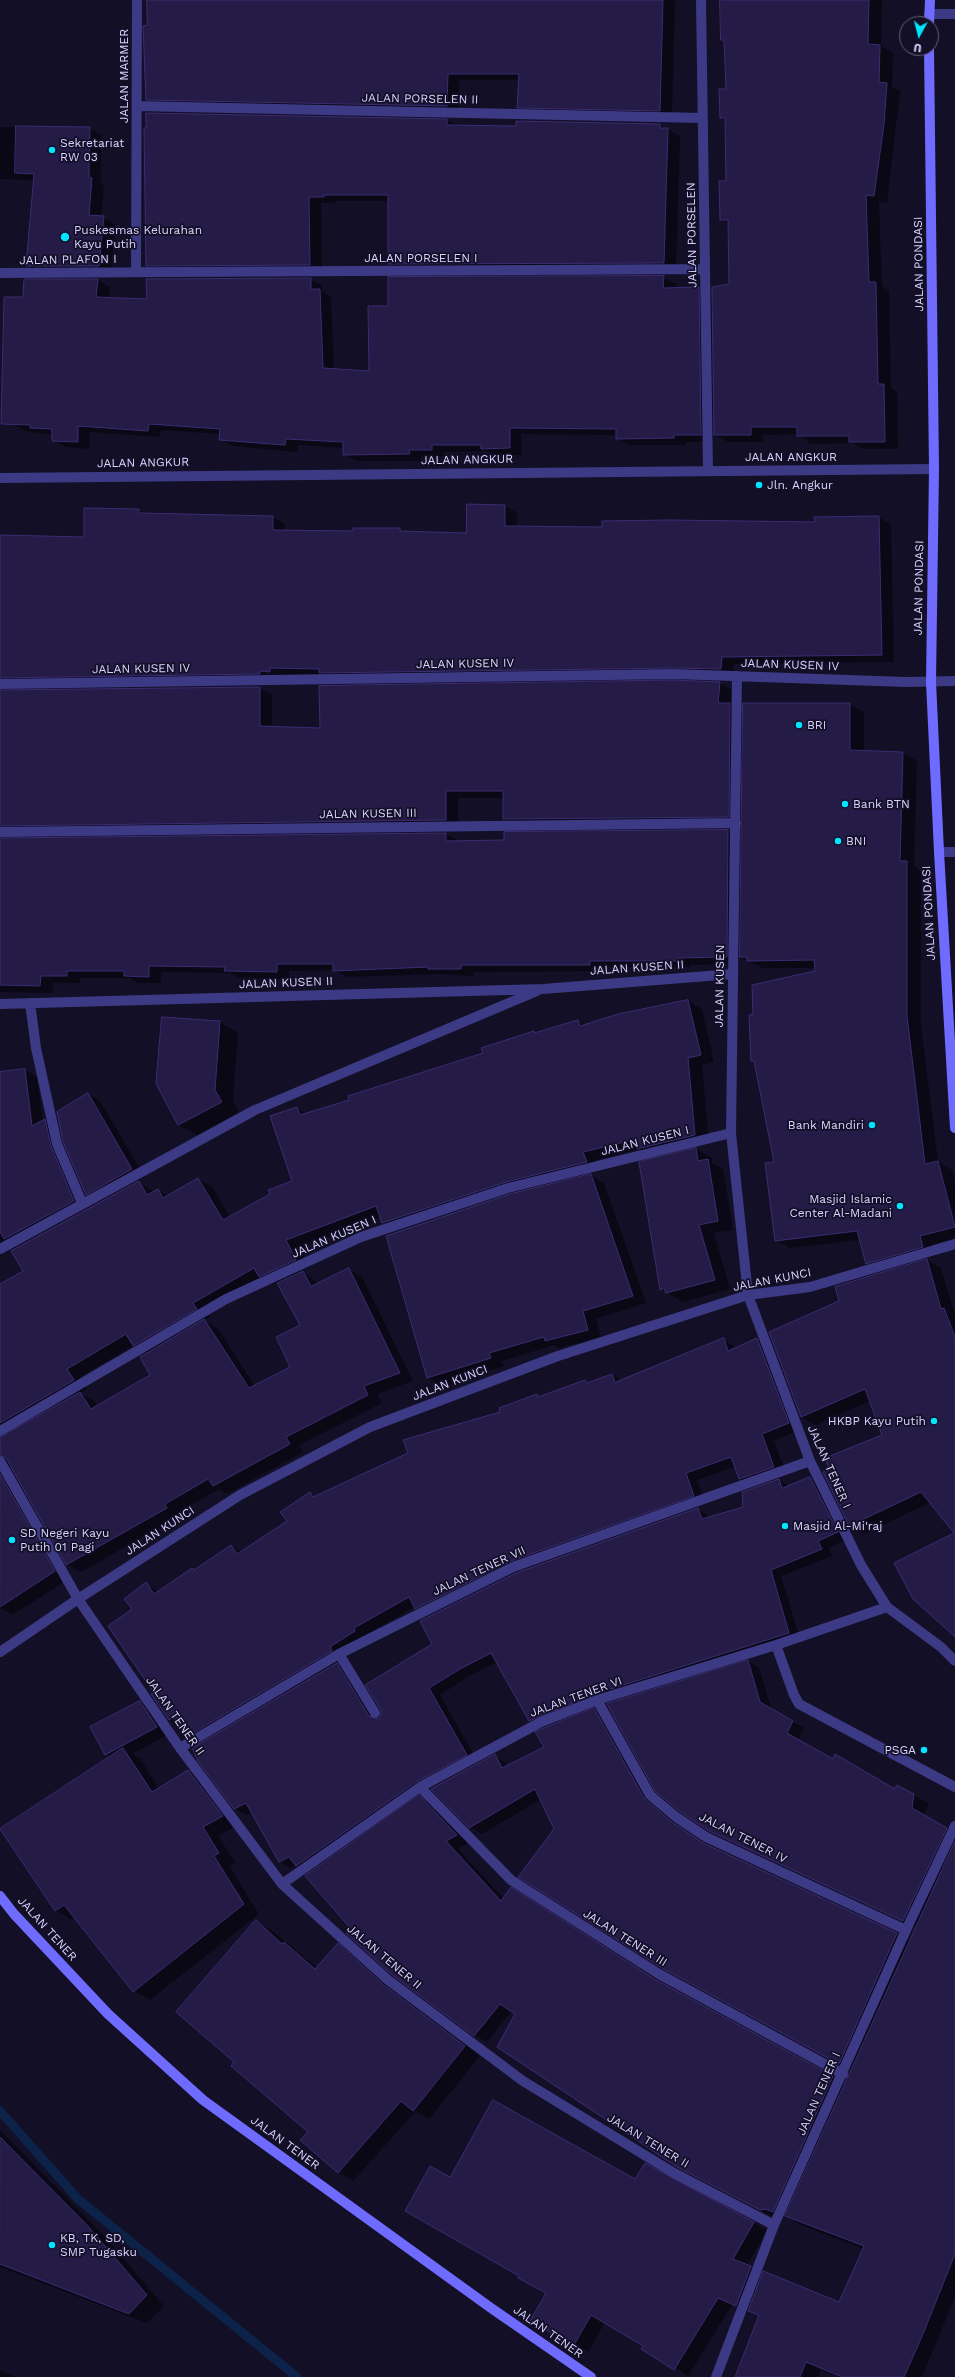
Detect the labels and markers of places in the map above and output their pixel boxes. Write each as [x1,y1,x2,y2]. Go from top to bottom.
place label: Sekretariat RW 03 [60,136,124,164]
marker: Sekretariat RW 03 [47,145,57,155]
place label: Puskesmas Kelurahan Kayu Putih [74,223,202,251]
marker: Puskesmas Kelurahan Kayu Putih [59,231,71,243]
place label: Jln. Angkur [767,478,833,492]
marker: Jln. Angkur [754,480,764,490]
place label: BRI [807,718,826,732]
marker: BRI [794,720,804,730]
place label: Bank BTN [853,797,910,811]
marker: Bank BTN [840,799,850,809]
place label: BNI [846,834,866,848]
marker: BNI [833,836,843,846]
place label: Bank Mandiri [788,1118,864,1132]
marker: Bank Mandiri [867,1120,877,1130]
place label: Masjid Islamic Center Al-Madani [789,1192,892,1220]
marker: Masjid Islamic Center Al-Madani [895,1201,905,1211]
place label: HKBP Kayu Putih [828,1414,926,1428]
marker: HKBP Kayu Putih [929,1416,939,1426]
place label: Masjid Al-Mi'raj [793,1519,882,1533]
marker: Masjid Al-Mi'raj [780,1521,790,1531]
place label: SD Negeri Kayu Putih 01 Pagi [20,1526,109,1554]
marker: SD Negeri Kayu Putih 01 Pagi [7,1535,17,1545]
place label: PSGA [884,1743,916,1757]
marker: PSGA [919,1745,929,1755]
place label: KB, TK, SD, SMP Tugasku [60,2231,137,2259]
marker: KB, TK, SD, SMP Tugasku [47,2240,57,2250]

